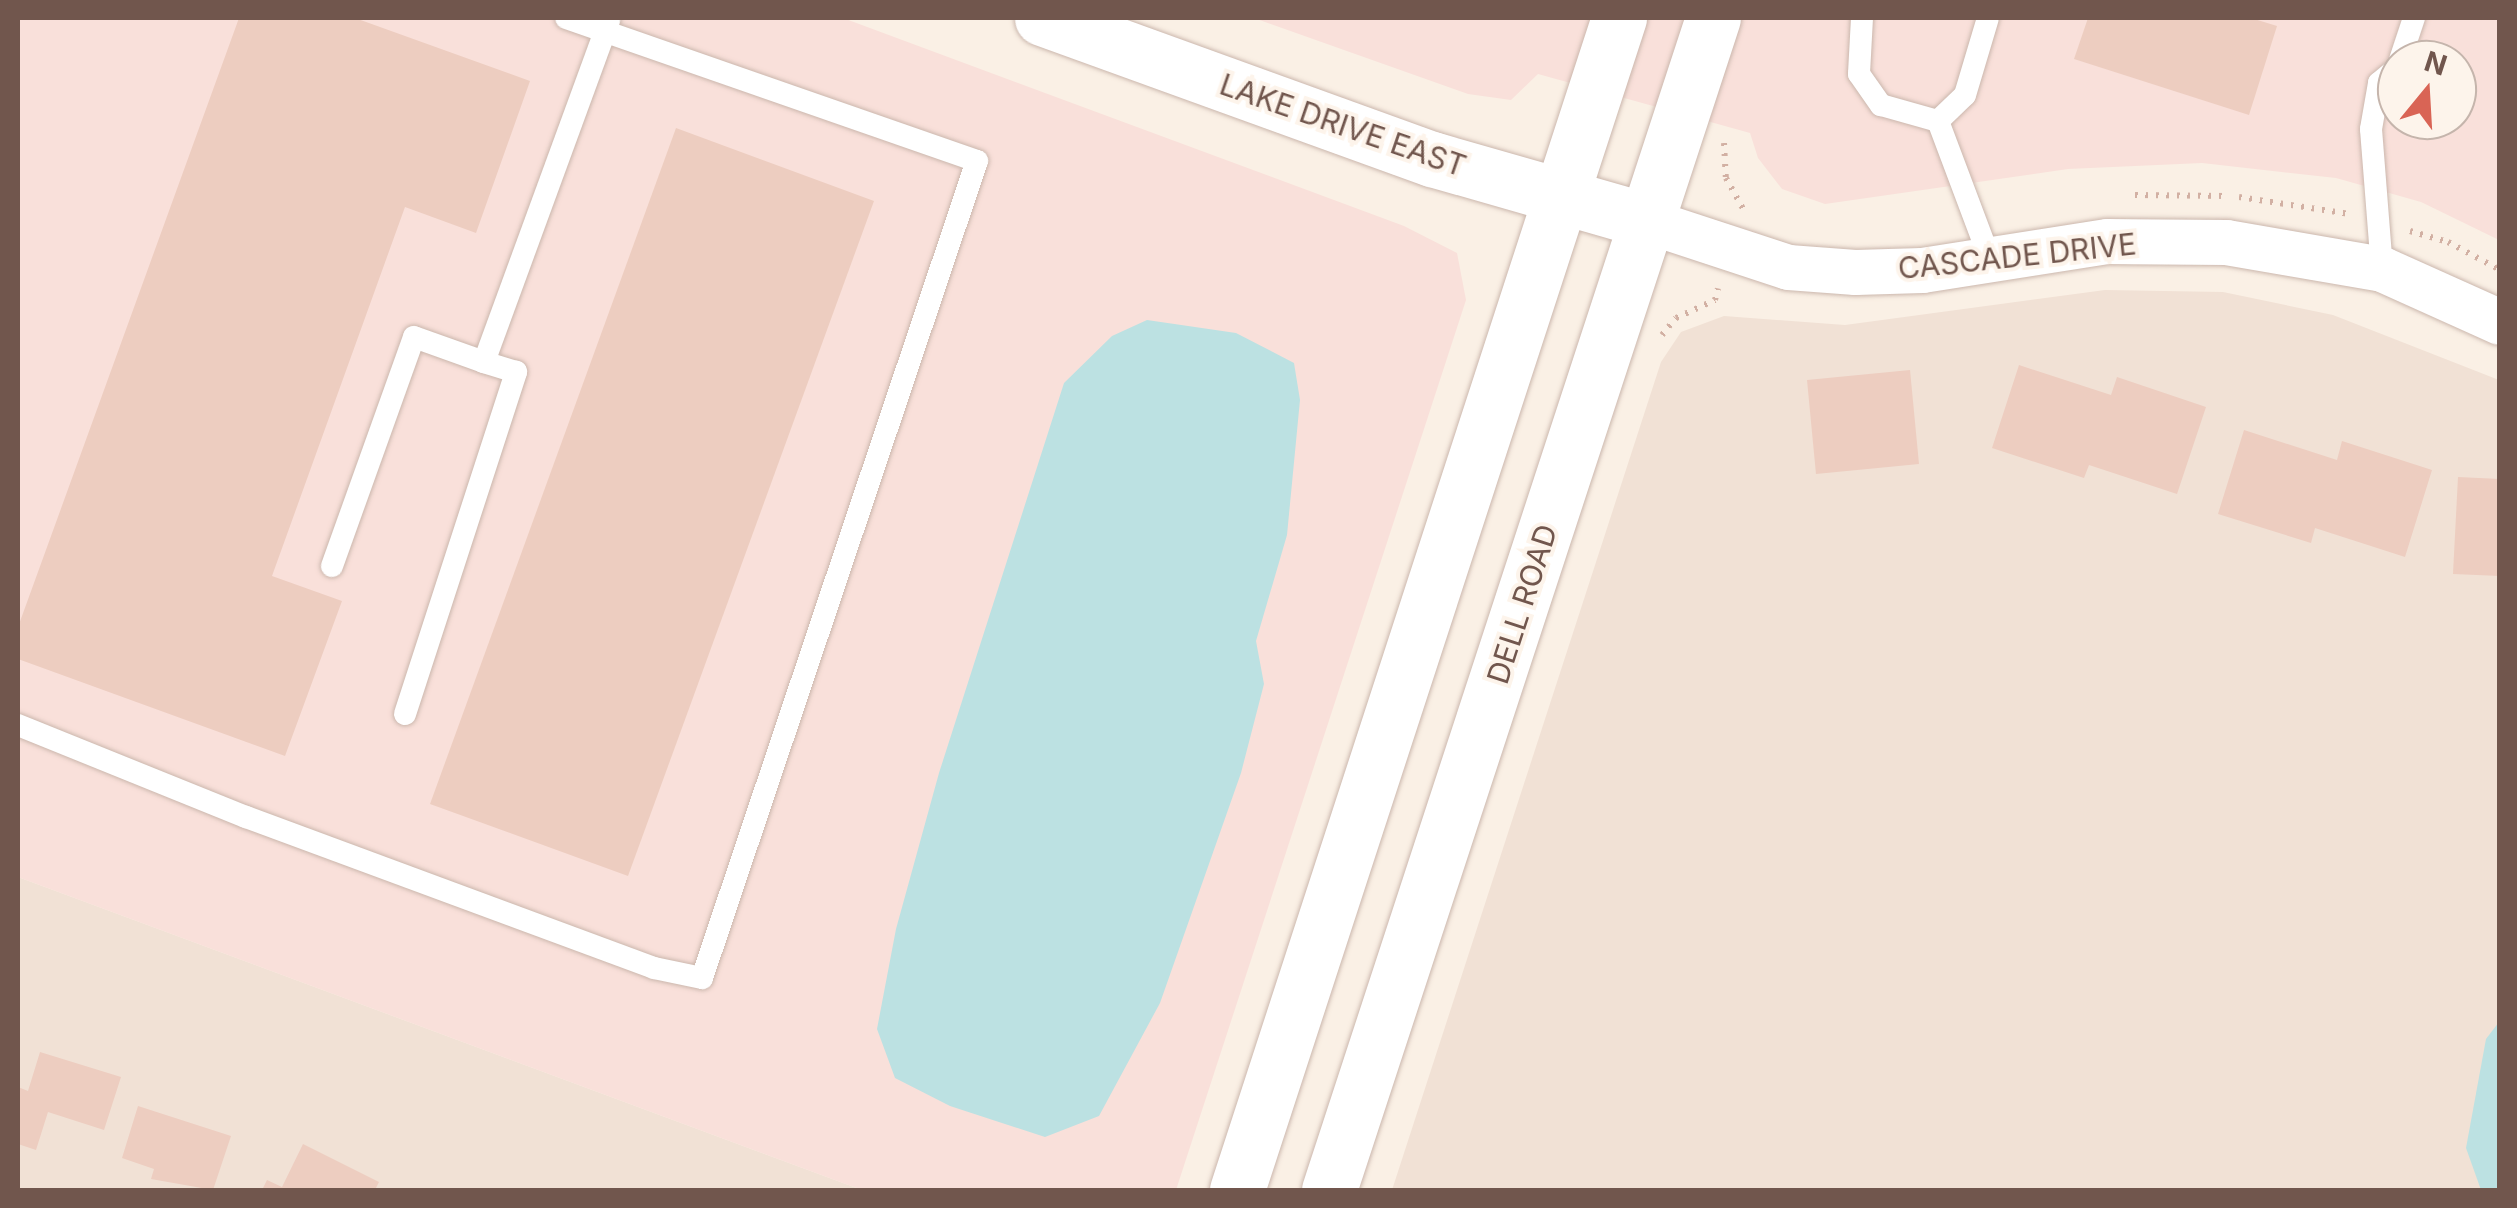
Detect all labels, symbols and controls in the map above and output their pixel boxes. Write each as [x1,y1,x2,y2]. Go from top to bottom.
north arrow [2377,40,2477,140]
text: N [2420,44,2451,83]
street label: LAKE DRIVE EAST [1215,66,1471,184]
street label: CASCADE DRIVE [1896,226,2138,286]
street label: DELL ROAD [1479,520,1565,688]

